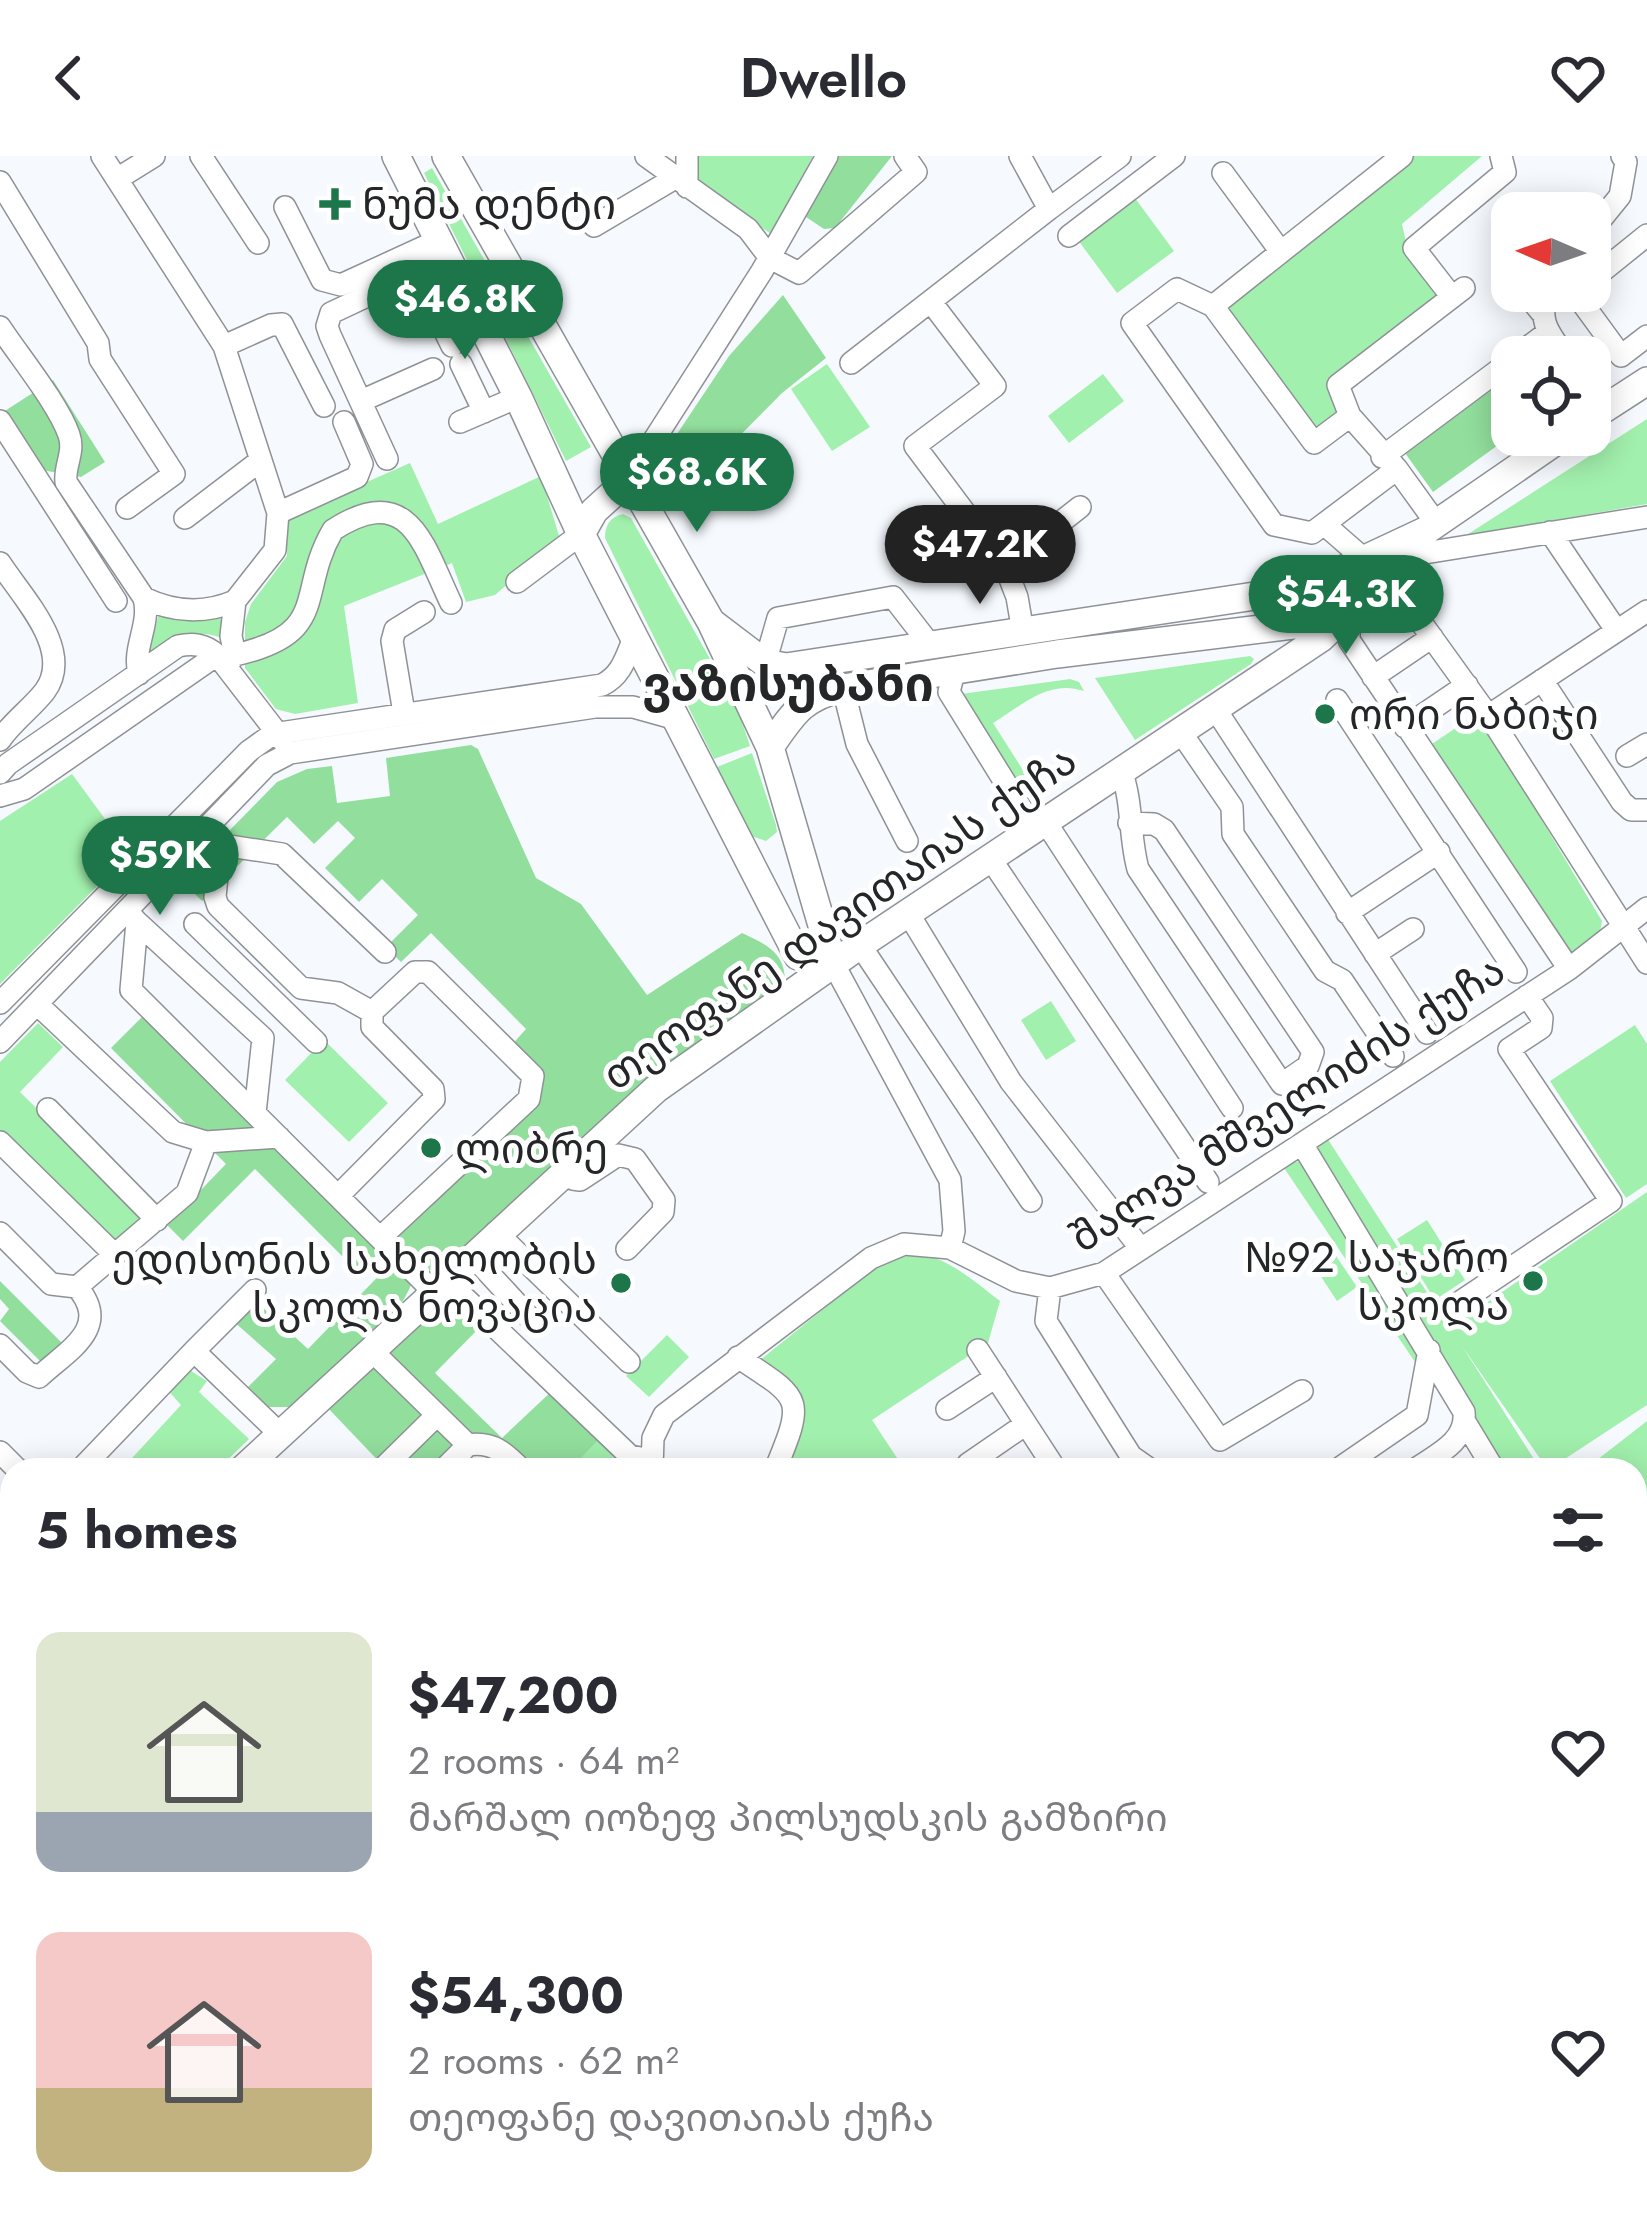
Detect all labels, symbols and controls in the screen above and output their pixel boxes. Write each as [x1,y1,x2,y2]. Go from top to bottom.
text: Dwello [740,39,907,117]
icon: back [36,45,102,111]
icon: heart [1545,45,1611,111]
place label: ნუმა დენტი [362,174,616,235]
marker: ნუმა დენტი [319,188,351,220]
north arrow [1491,192,1611,312]
map controls [1491,192,1611,456]
pin: $46.8K [367,260,563,362]
text: $46.8K [394,270,536,327]
button: locate [1491,336,1611,456]
pin: $68.6K [599,433,795,535]
text: $68.6K [627,443,767,500]
pin: $47.2K [882,505,1078,607]
text: $47.2K [912,515,1048,572]
pin: $54.3K [1248,555,1444,657]
text: $54.3K [1276,565,1416,622]
district label: ვაზისუბანი [642,650,934,719]
place label: ორი ნაბიჯი [1349,684,1599,745]
marker: ორი ნაბიჯი [1312,701,1338,727]
street label: თეოფანე დავითაიას ქუჩა [590,730,1089,1105]
pin: $59K [89,816,231,918]
text: $59K [109,826,211,883]
street label: შალვა მშველიძის ქუჩა [1058,940,1517,1267]
place label: ლიბრე [455,1118,608,1179]
marker: ლიბრე [418,1135,444,1161]
place label: №92 საჯარო სკოლა [1244,1227,1509,1336]
place label: ედისონის სახელობის სკოლა ნოვაცია [112,1229,597,1338]
marker: №92 საჯარო სკოლა [1520,1268,1546,1294]
marker: ედისონის სახელობის სკოლა ნოვაცია [608,1270,634,1296]
text: 5 homes [36,1493,238,1567]
icon: filters [1545,1497,1611,1563]
text: $47,200 [408,1658,618,1732]
icon: home [132,1680,276,1824]
icon: heart [1545,1719,1611,1785]
text: 2 rooms · 64 m² [408,1732,679,1789]
text: მარშალ იოზეფ პილსუდსკის გამზირი [408,1789,1168,1846]
text: $54,300 [408,1958,624,2032]
icon: home [132,1980,276,2124]
icon: heart [1545,2019,1611,2085]
text: 2 rooms · 62 m² [408,2032,679,2089]
text: თეოფანე დავითაიას ქუჩა [408,2089,934,2146]

